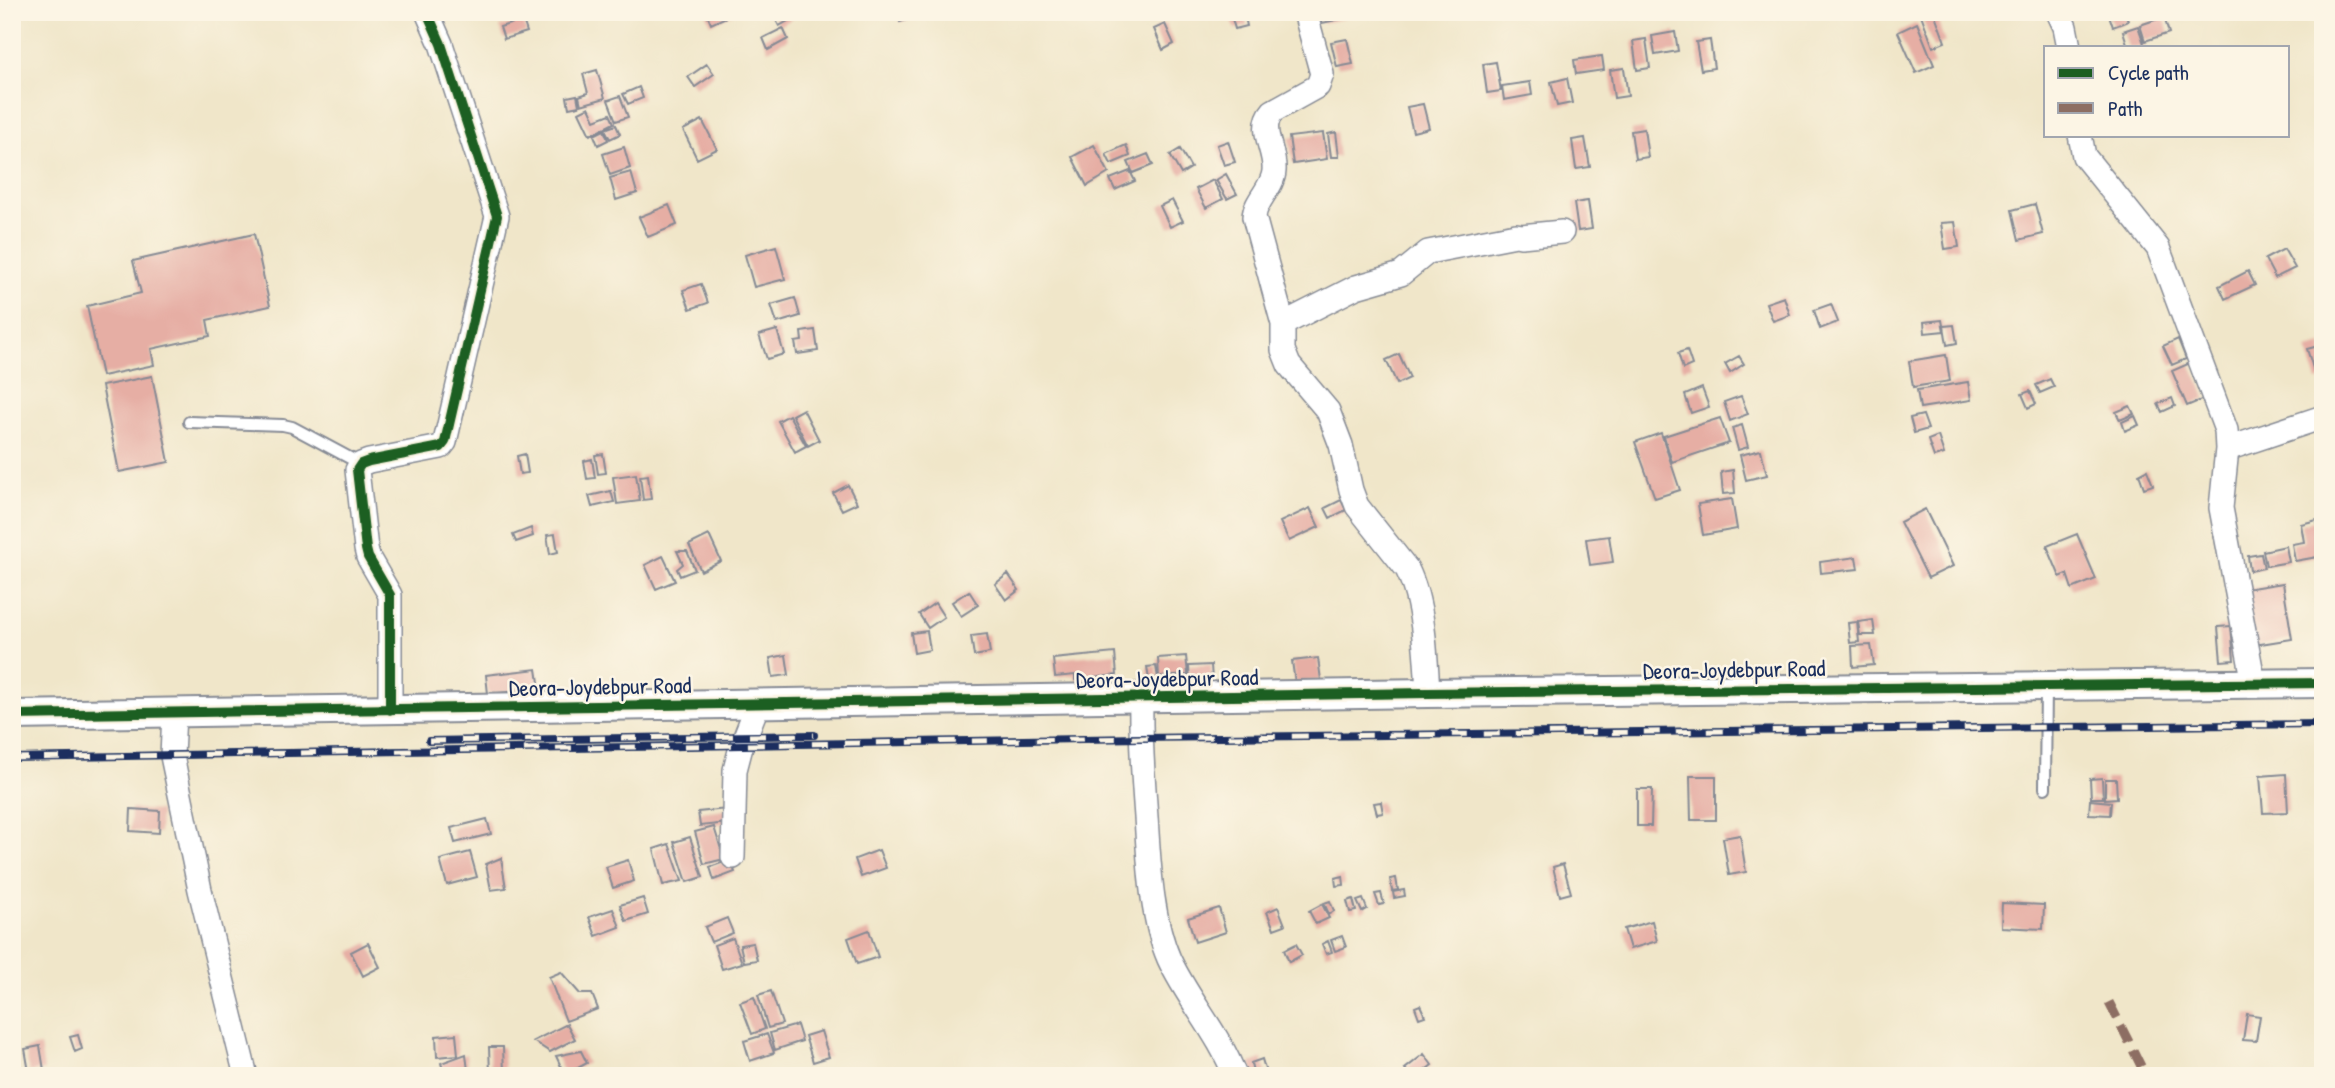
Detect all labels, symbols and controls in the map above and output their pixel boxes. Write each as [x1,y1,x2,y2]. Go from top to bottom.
legend [2044,46,2290,136]
text: Cycle path [2108,58,2189,87]
text: Path [2108,94,2143,123]
street label: Deora-Joydebpur Road [1642,652,1826,686]
street label: Deora-Joydebpur Road [1075,661,1259,695]
street label: Deora-Joydebpur Road [508,669,692,703]

